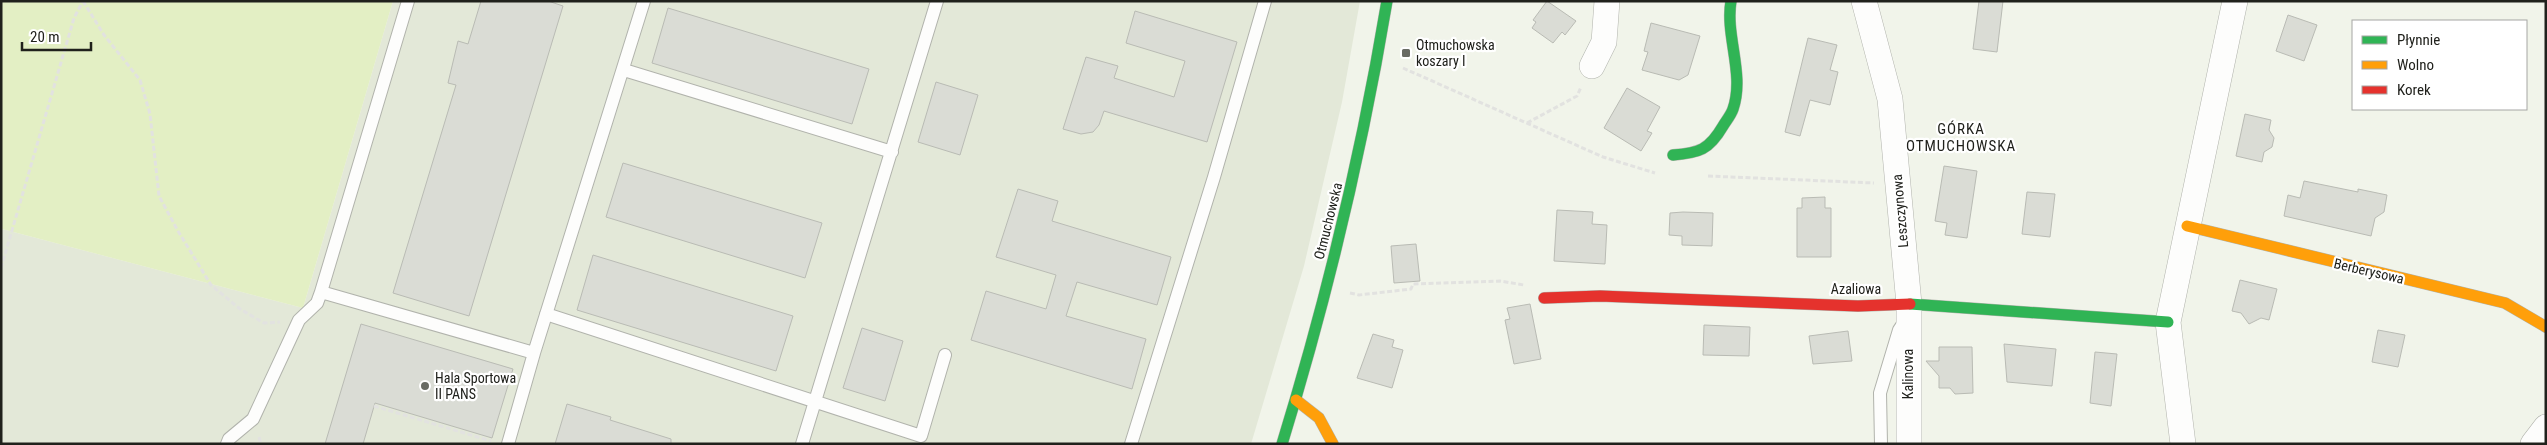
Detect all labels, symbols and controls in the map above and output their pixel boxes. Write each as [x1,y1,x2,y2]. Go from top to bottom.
scale bar [22,20,91,52]
legend [2352,20,2527,110]
text: 20 m [30,28,60,46]
text: Płynnie [2397,31,2440,49]
place label: Otmuchowska koszary I [1416,37,1495,69]
marker: Otmuchowska koszary I [1400,47,1412,59]
text: Wolno [2397,56,2434,74]
text: Korek [2397,81,2431,99]
district label: GÓRKA OTMUCHOWSKA [1906,120,2016,155]
street label: Leszczynowa [1889,174,1911,248]
street label: Otmuchowska [1311,181,1345,261]
street label: Berberysowa [2332,255,2406,287]
street label: Azaliowa [1831,281,1881,297]
street label: Kalinowa [1900,349,1916,399]
place label: Hala Sportowa II PANS [435,370,516,402]
marker: Hala Sportowa II PANS [419,380,431,392]

